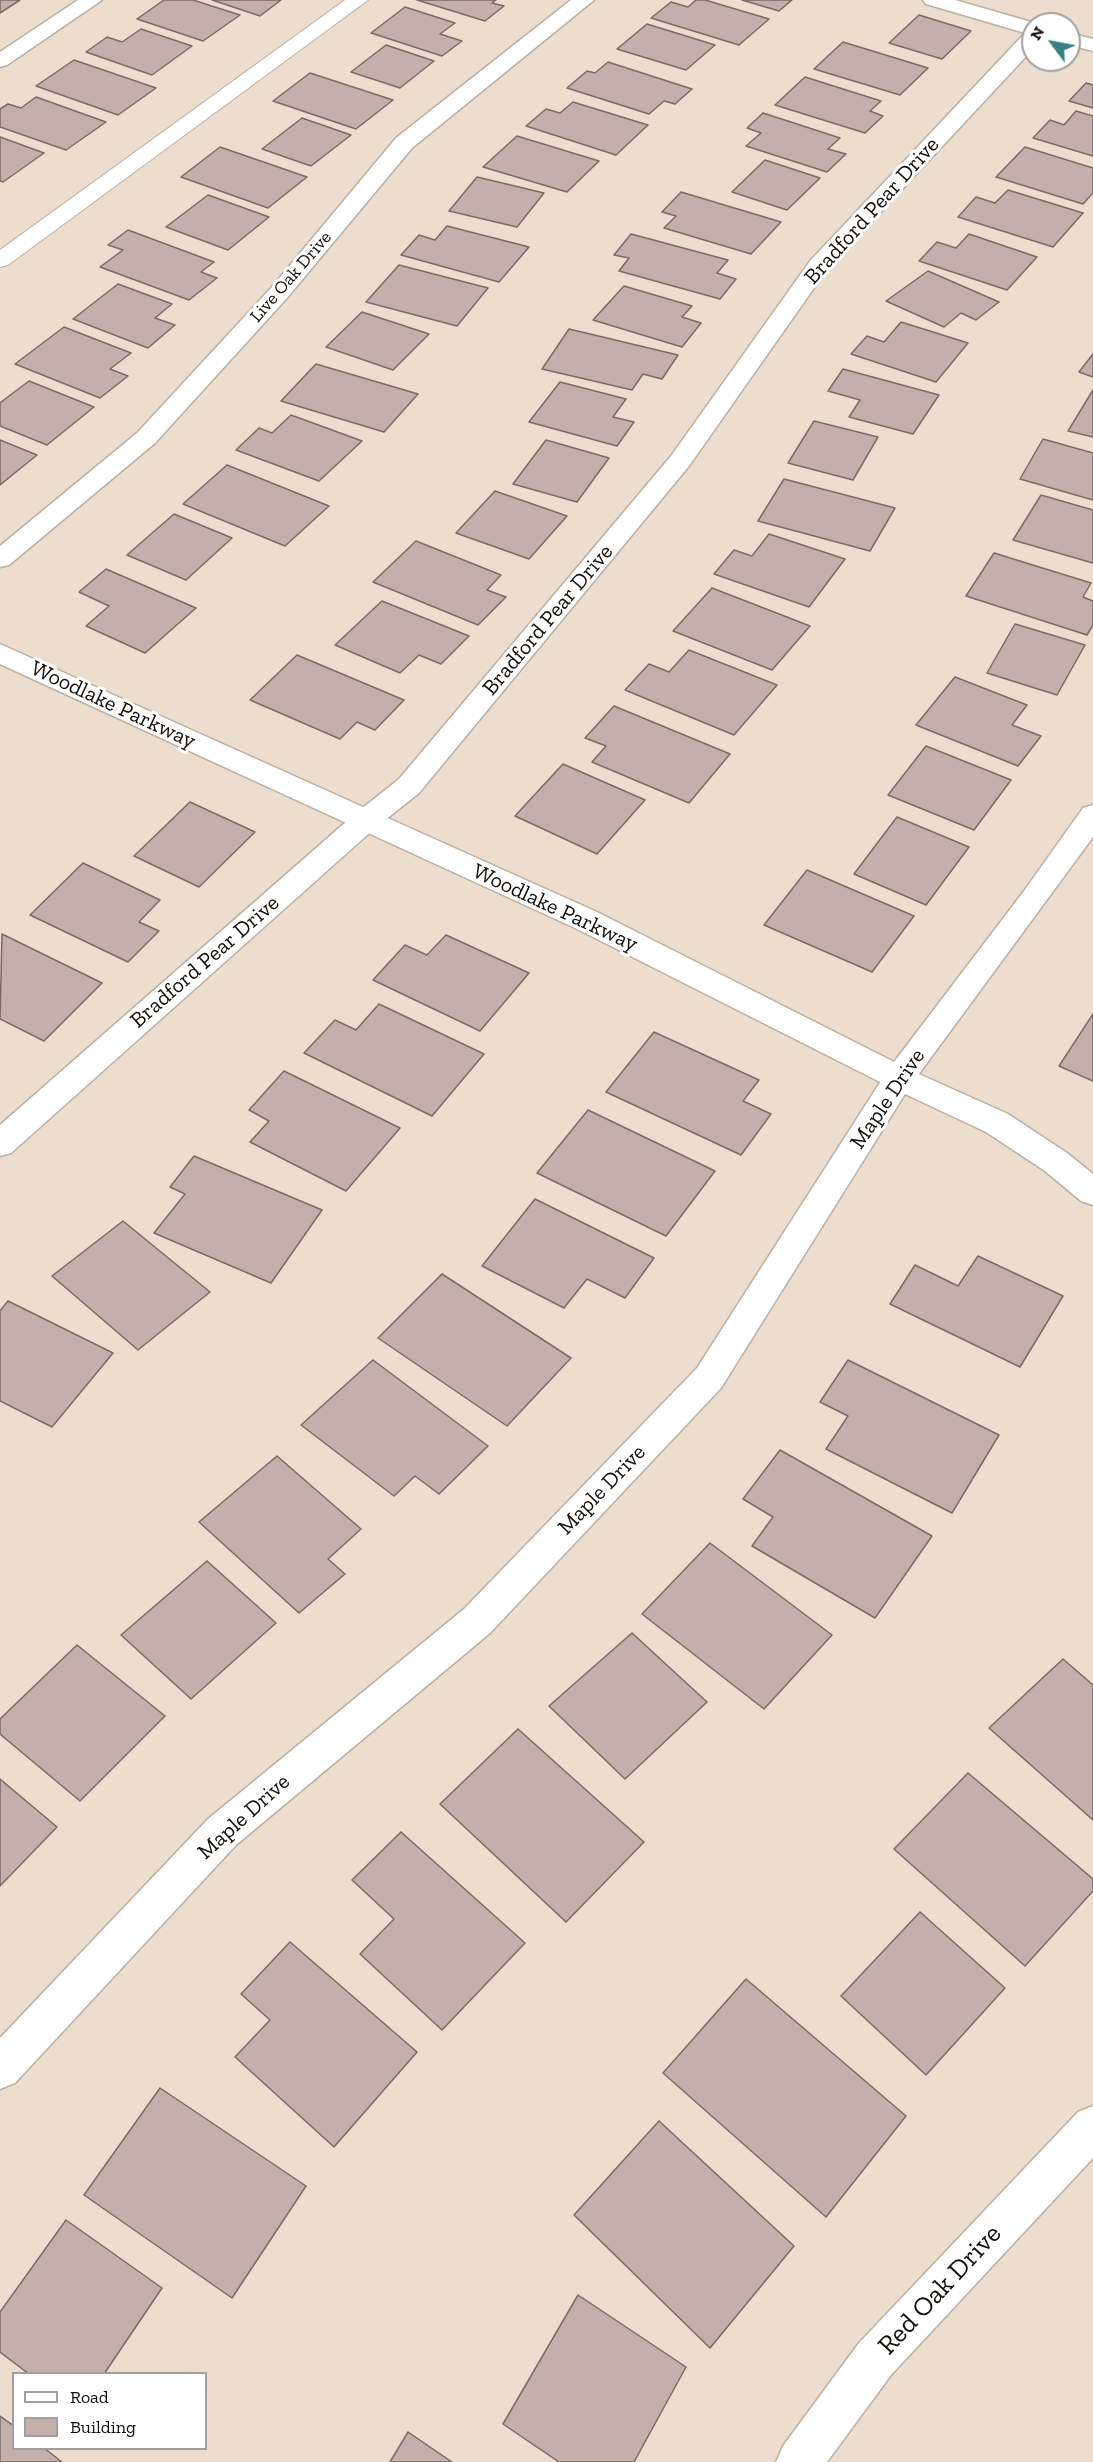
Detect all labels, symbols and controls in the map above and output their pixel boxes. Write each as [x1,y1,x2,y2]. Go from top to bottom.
north arrow [1021,12,1081,72]
text: N [1026,23,1048,43]
street label: Bradford Pear Drive [799,132,945,290]
street label: Live Oak Drive [246,227,336,327]
street label: Bradford Pear Drive [477,539,619,701]
street label: Woodlake Parkway [26,655,200,755]
street label: Woodlake Parkway [468,858,642,958]
street label: Bradford Pear Drive [125,890,285,1034]
street label: Maple Drive [845,1044,931,1154]
street label: Maple Drive [553,1440,651,1540]
street label: Maple Drive [192,1769,296,1865]
street label: Red Oak Drive [871,2218,1009,2362]
legend [12,2372,207,2450]
text: Road [70,2386,109,2408]
text: Building [70,2416,136,2438]

